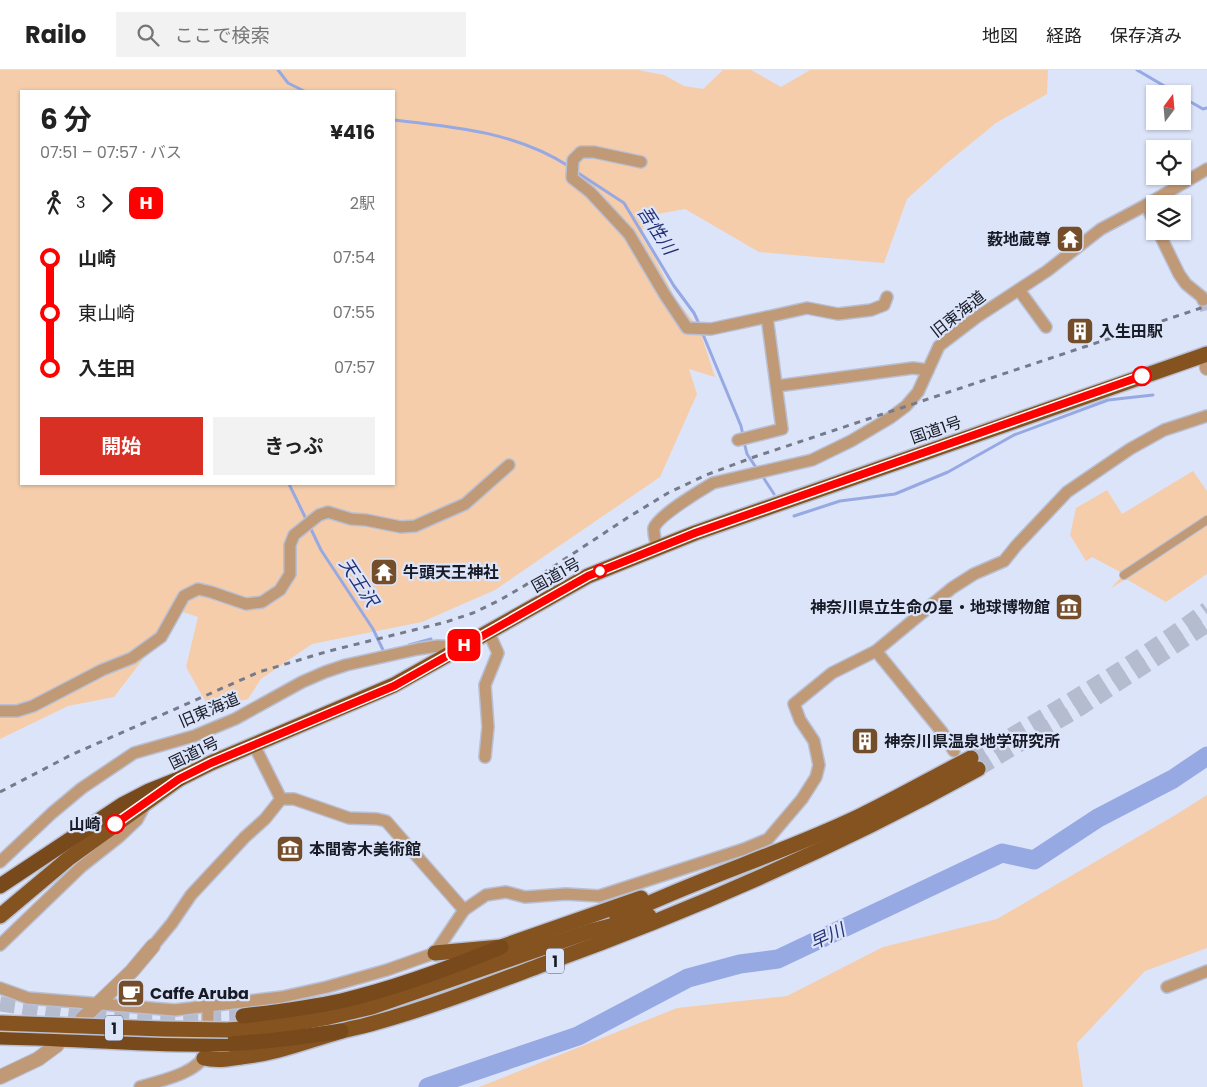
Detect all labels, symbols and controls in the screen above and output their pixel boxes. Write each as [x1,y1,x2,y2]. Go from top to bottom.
search box [116,12,466,57]
text: Railo [25,18,86,51]
icon: search [134,21,162,49]
text: ここで検索 [174,22,269,49]
text: 地図 [982,23,1018,48]
text: 経路 [1046,23,1082,48]
text: 保存済み [1110,23,1182,48]
north arrow [1146,85,1191,130]
map controls [1146,85,1191,240]
text: 6 分 [40,100,92,139]
text: ¥416 [330,119,375,146]
button: locate [1146,140,1191,185]
text: 07:51 – 07:57 · バス [40,141,182,164]
icon: walk [40,189,68,217]
icon: forward [93,189,121,217]
text: H [139,190,153,215]
text: 3 [76,191,85,214]
text: 2駅 [350,192,375,215]
button: layers [1146,195,1191,240]
water label: 吾性川 [632,201,683,261]
temple icon: 薮地蔵尊 [1055,224,1085,254]
place label: 薮地蔵尊 [987,228,1051,251]
text: 山崎 [78,245,116,272]
text: 07:54 [333,246,375,269]
street label: 旧東海道 [926,285,990,343]
text: 東山崎 [78,300,135,327]
text: 07:55 [333,301,375,324]
building icon: 入生田駅 [1065,316,1095,346]
place label: 入生田駅 [1099,320,1163,343]
text: 入生田 [78,355,135,382]
text: 07:57 [334,356,375,379]
unlabelled marker [1132,366,1152,386]
street label: 国道1号 [907,410,965,450]
button: 開始 [40,417,203,475]
button: きっぷ [213,417,375,475]
street label: 国道1号 [527,552,585,598]
water label: 天王沢 [334,553,385,613]
temple icon: 牛頭天王神社 [369,557,399,587]
place label: 牛頭天王神社 [403,561,499,584]
unlabelled marker [593,564,607,578]
museum icon: 神奈川県立生命の星・地球博物館 [1054,592,1084,622]
place label: 神奈川県立生命の星・地球博物館 [810,596,1050,619]
line badge: H [448,629,480,661]
text: H [457,632,471,657]
street label: 旧東海道 [175,687,243,733]
building icon: 神奈川県温泉地学研究所 [850,726,880,756]
place label: 神奈川県温泉地学研究所 [884,730,1060,753]
street label: 国道1号 [165,731,223,775]
place label: 山崎 [69,813,101,836]
marker: 山崎 [105,814,125,834]
museum icon: 本間寄木美術館 [275,834,305,864]
place label: 本間寄木美術館 [309,838,421,861]
water label: 早川 [805,916,850,955]
road number: 1 [546,948,564,974]
cafe icon: Caffe Aruba [116,978,146,1008]
place label: Caffe Aruba [150,982,249,1005]
road number: 1 [105,1016,123,1040]

